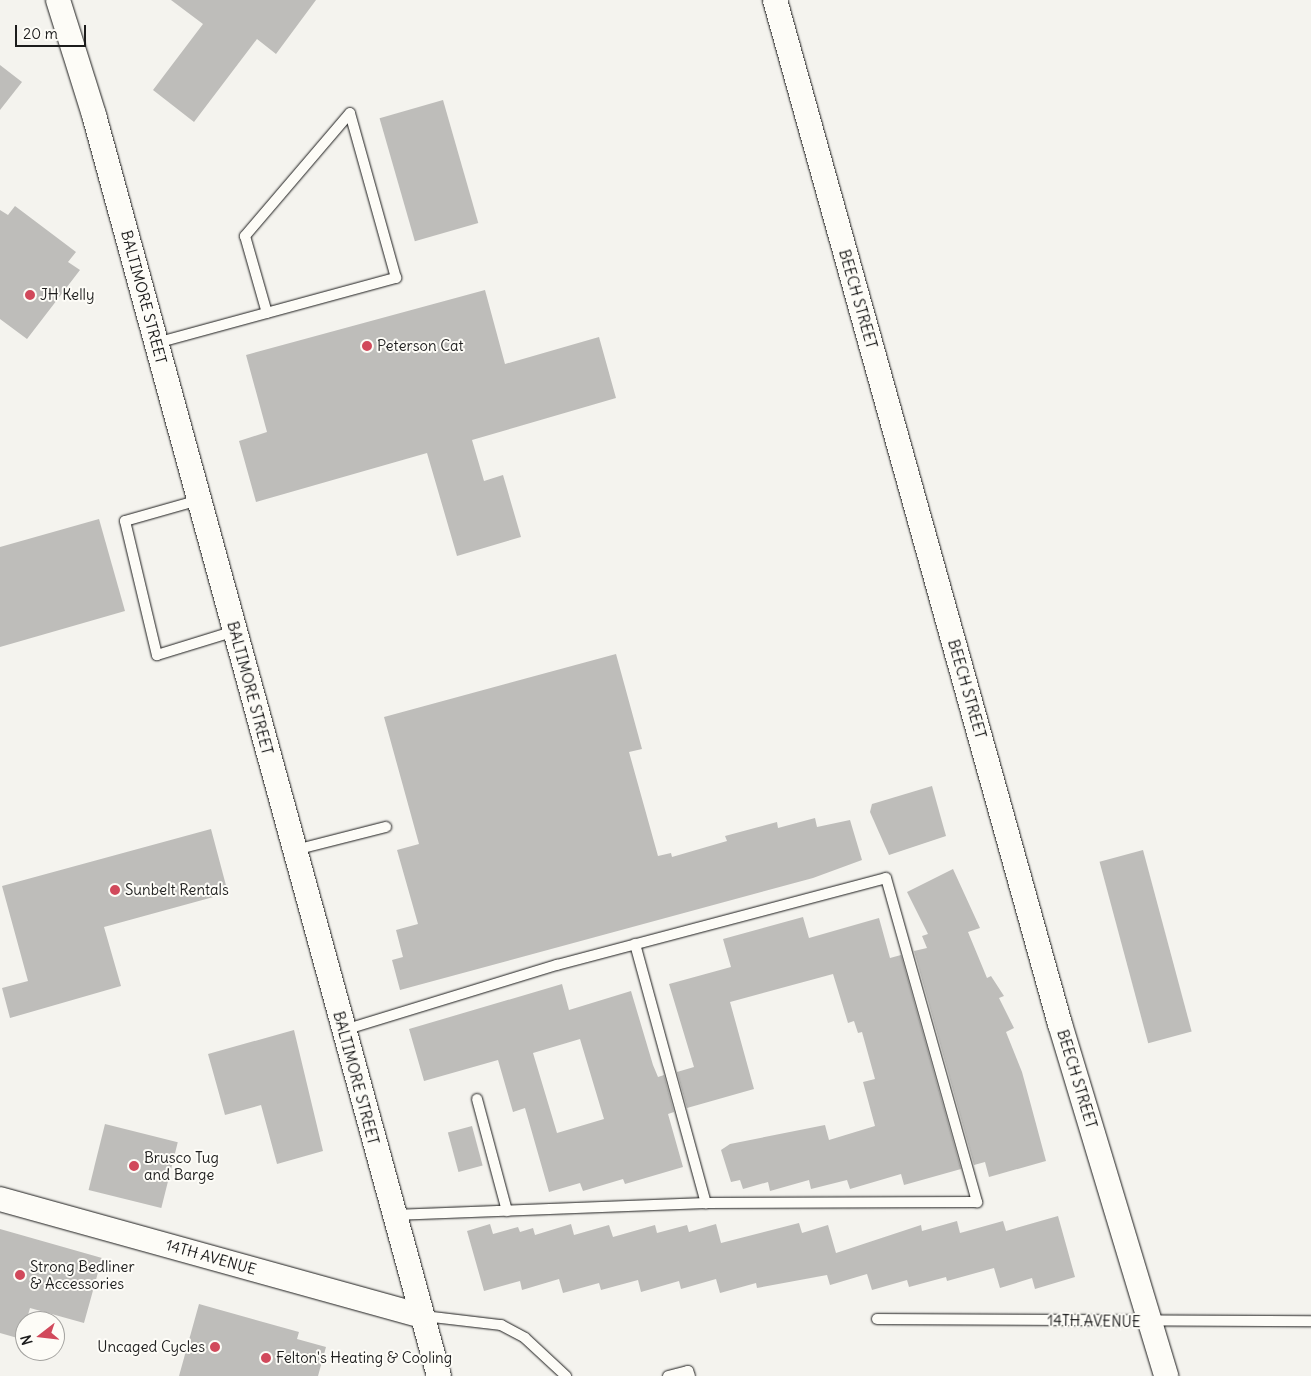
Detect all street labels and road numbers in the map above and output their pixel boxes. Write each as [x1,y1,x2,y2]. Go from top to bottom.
street label: BALTIMORE STREET [118,228,170,366]
street label: BEECH STREET [835,247,881,351]
street label: BALTIMORE STREET [224,619,276,757]
street label: BEECH STREET [944,637,990,741]
street label: BALTIMORE STREET [330,1009,382,1147]
street label: BEECH STREET [1053,1027,1101,1131]
street label: 14TH AVENUE [164,1235,258,1279]
street label: 14TH AVENUE [1047,1311,1141,1331]

